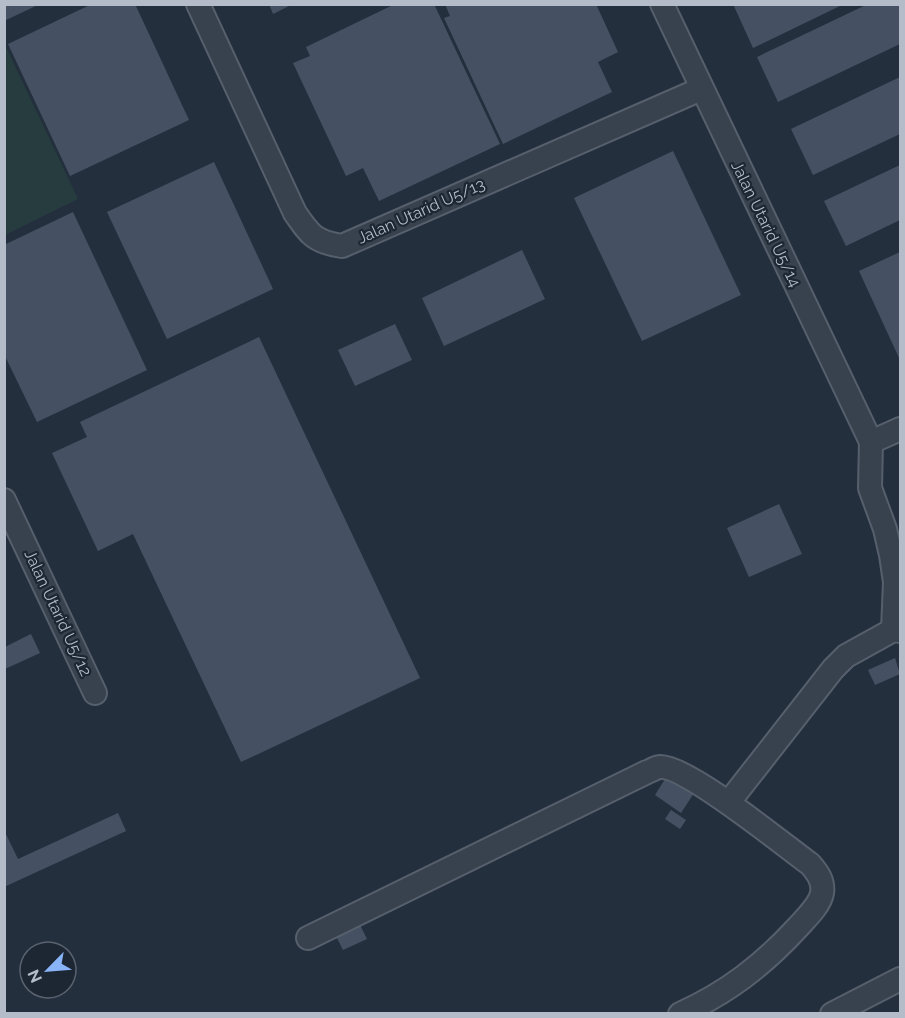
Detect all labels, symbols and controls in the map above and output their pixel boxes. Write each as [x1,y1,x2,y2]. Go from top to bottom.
street label: Jalan Utarid U5/14 [727,158,805,290]
street label: Jalan Utarid U5/13 [354,174,488,248]
street label: Jalan Utarid U5/12 [20,547,96,679]
north arrow [18,940,78,1000]
text: N [24,967,46,986]

